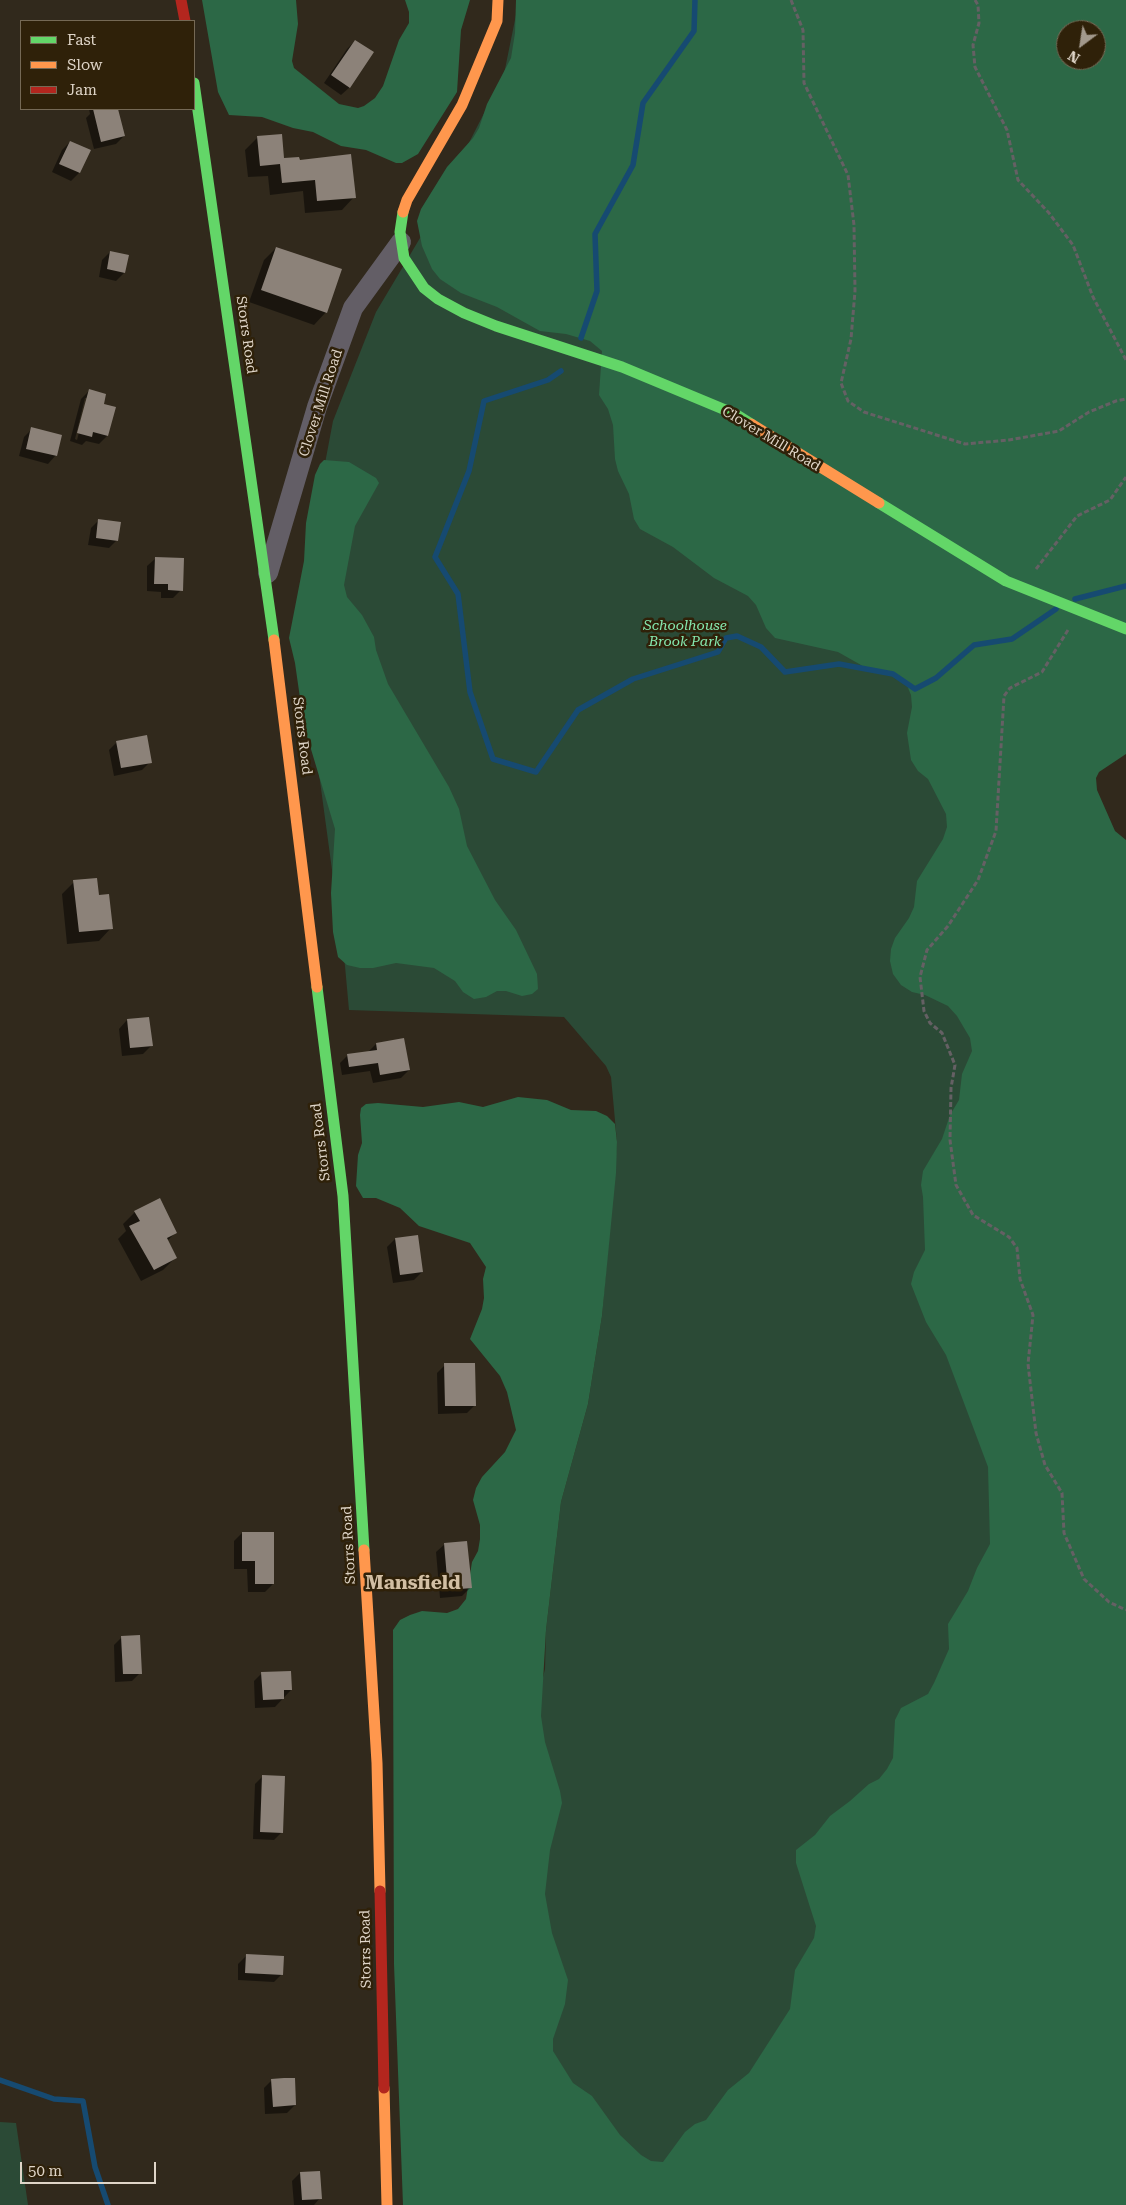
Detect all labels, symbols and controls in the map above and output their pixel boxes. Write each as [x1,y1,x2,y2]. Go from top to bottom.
legend [20,20,195,110]
north arrow [1056,20,1106,70]
text: Fast [67,31,96,49]
text: N [1065,47,1083,67]
text: Slow [67,56,102,74]
text: Jam [67,81,97,99]
street label: Storrs Road [232,295,260,375]
street label: Clover Mill Road [296,347,346,459]
street label: Clover Mill Road [719,403,823,475]
park label: Schoolhouse Brook Park [643,618,727,650]
street label: Storrs Road [289,696,315,776]
street label: Storrs Road [308,1102,334,1182]
street label: Storrs Road [339,1505,359,1585]
district label: Mansfield [365,1572,461,1594]
street label: Storrs Road [357,1910,375,1988]
scale bar [22,2152,159,2184]
text: 50 m [28,2162,62,2180]

